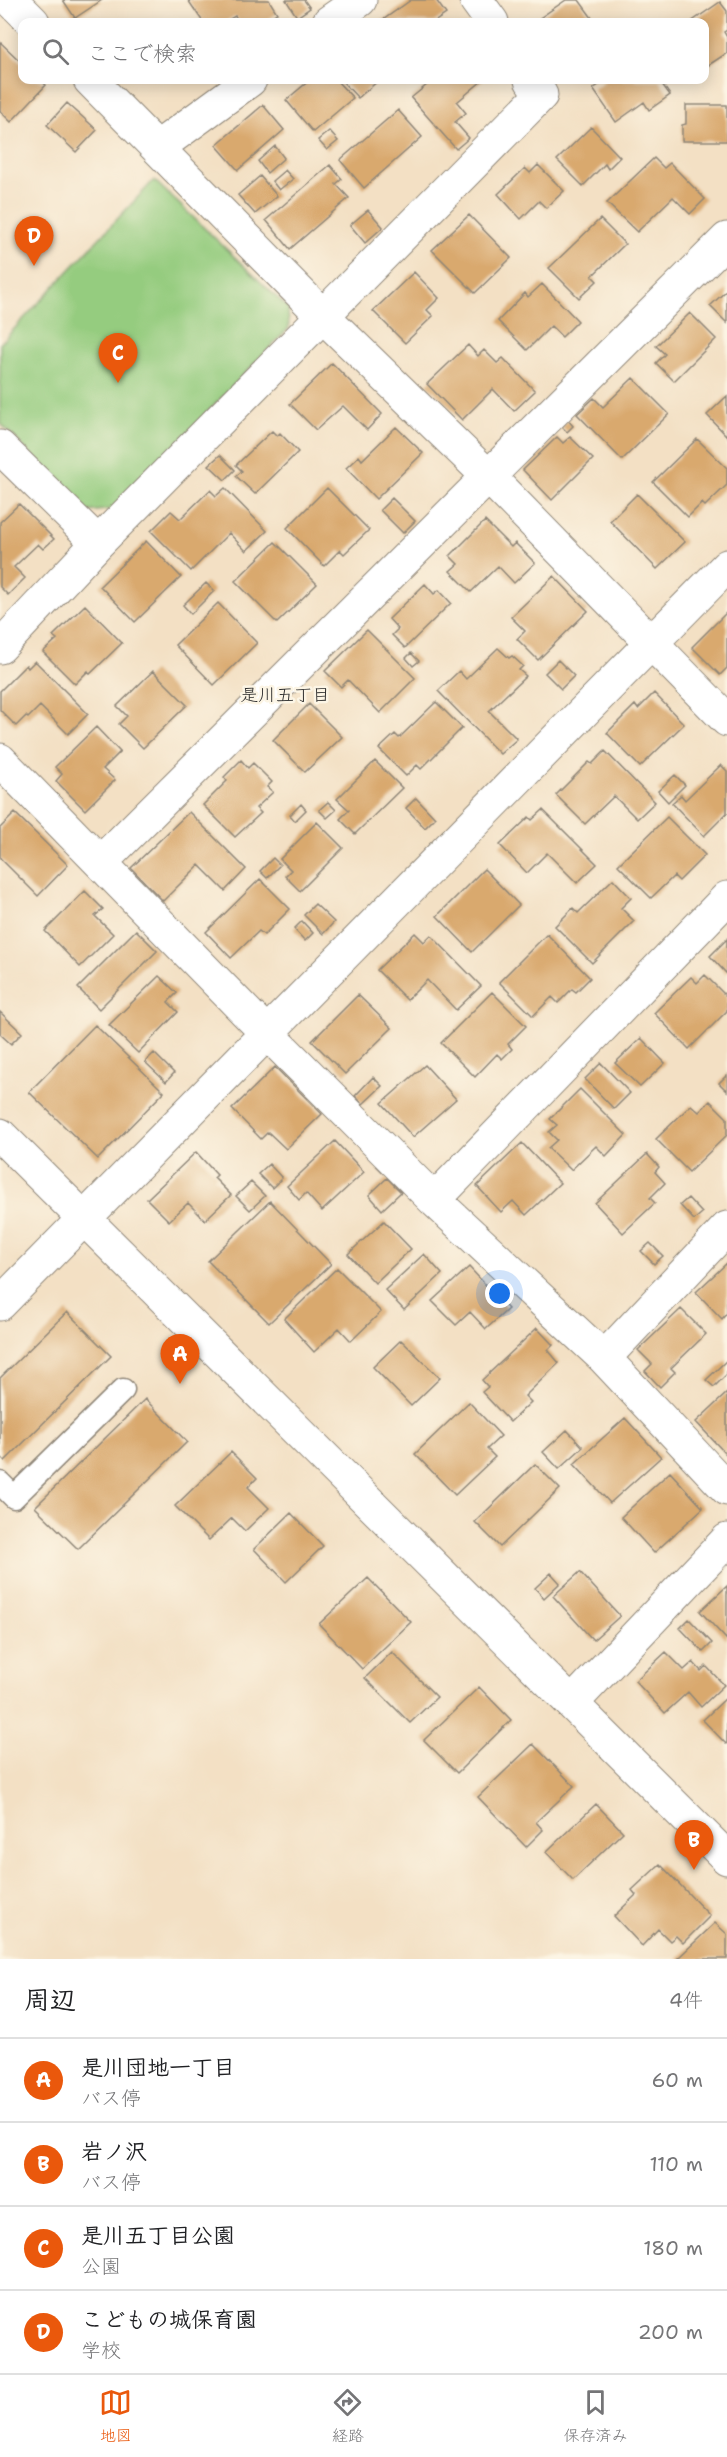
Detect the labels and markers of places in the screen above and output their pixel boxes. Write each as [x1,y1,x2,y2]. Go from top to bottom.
pin: D [15,216,54,266]
pin: C [98,334,138,383]
pin: A [160,1334,200,1384]
pin: B [674,1820,714,1870]

